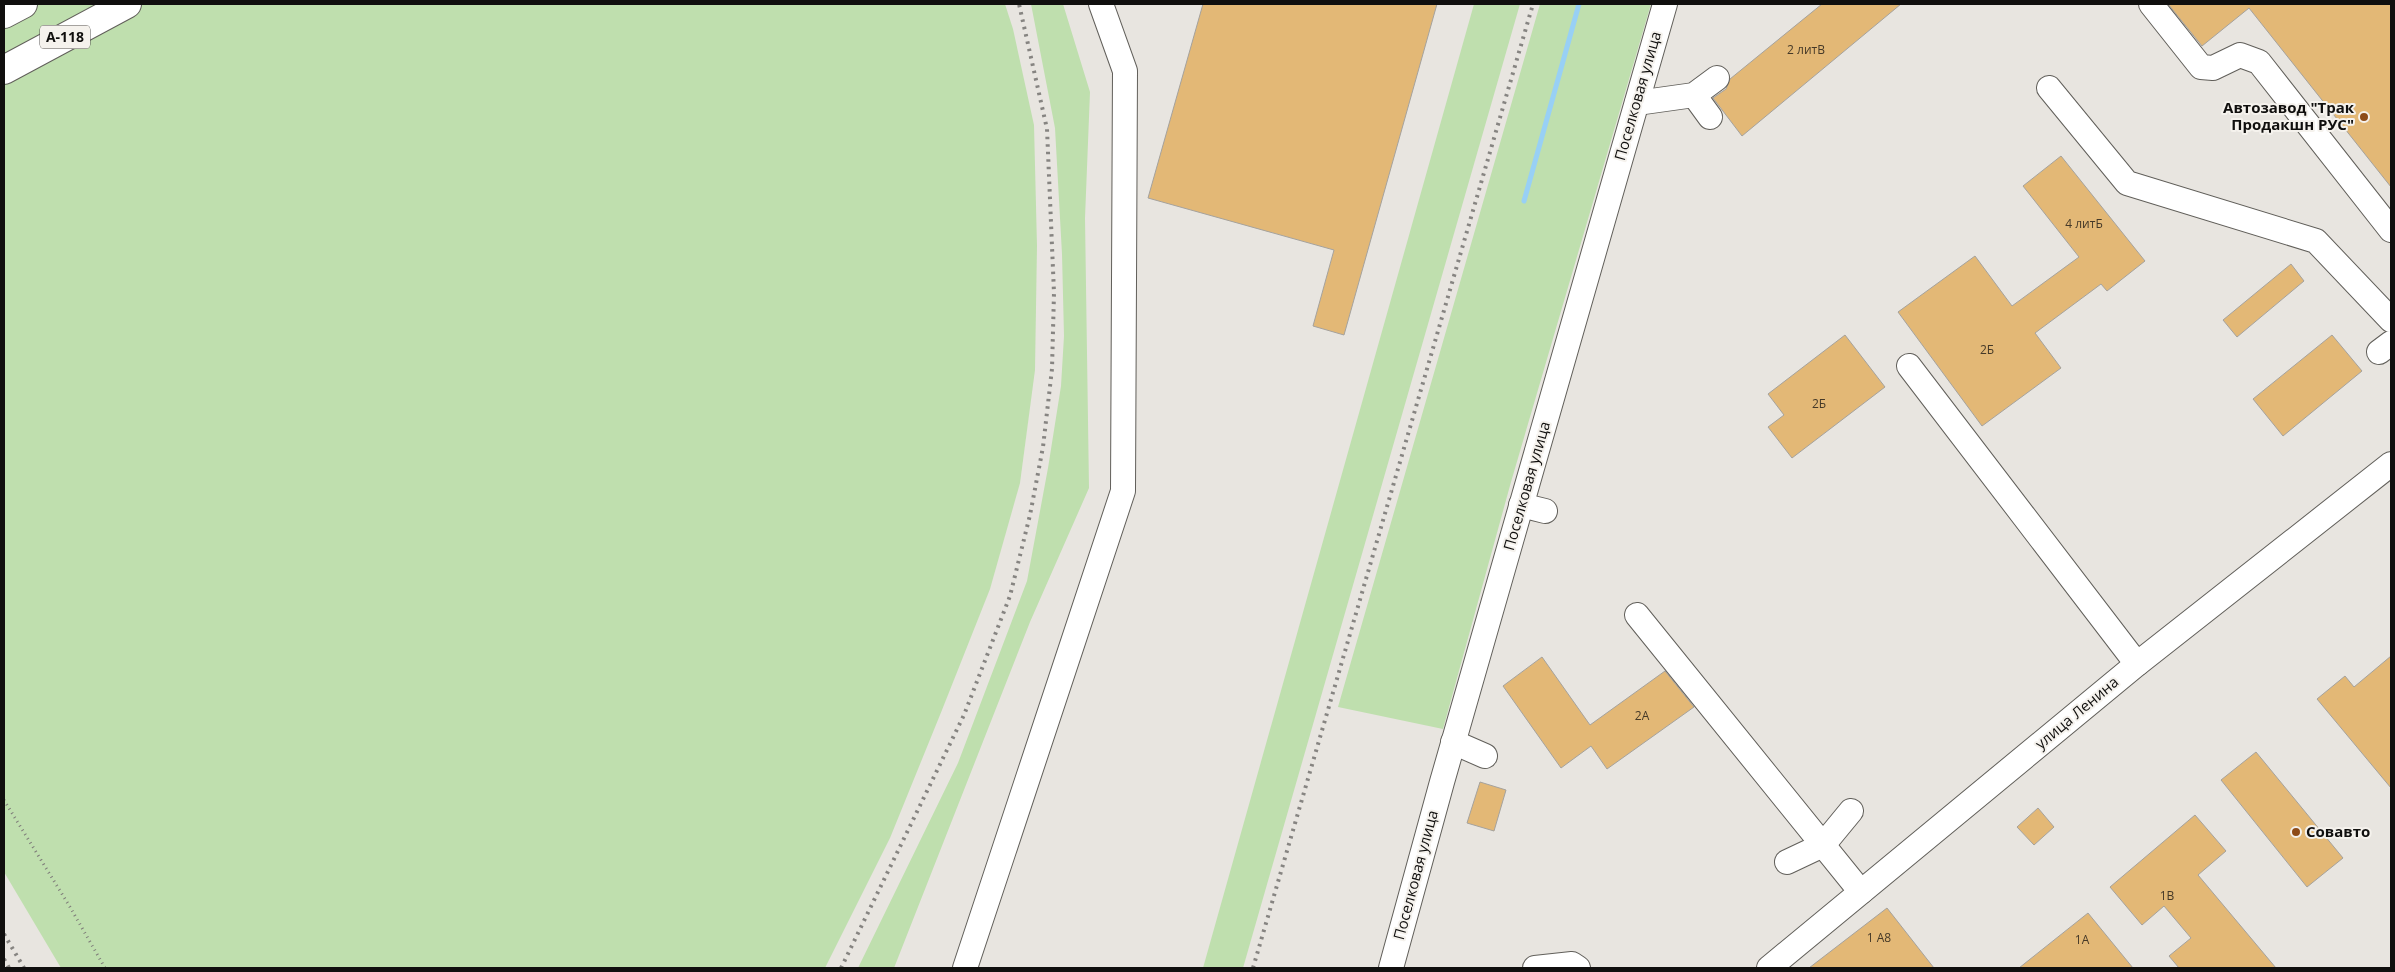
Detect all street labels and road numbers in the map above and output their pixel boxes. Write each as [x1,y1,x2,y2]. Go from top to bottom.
road number: А-118 [40,26,90,48]
street label: Поселковая улица [1609,29,1665,163]
street label: Поселковая улица [1498,419,1554,553]
street label: улица Ленина [2030,671,2122,753]
street label: Поселковая улица [1388,808,1442,942]

